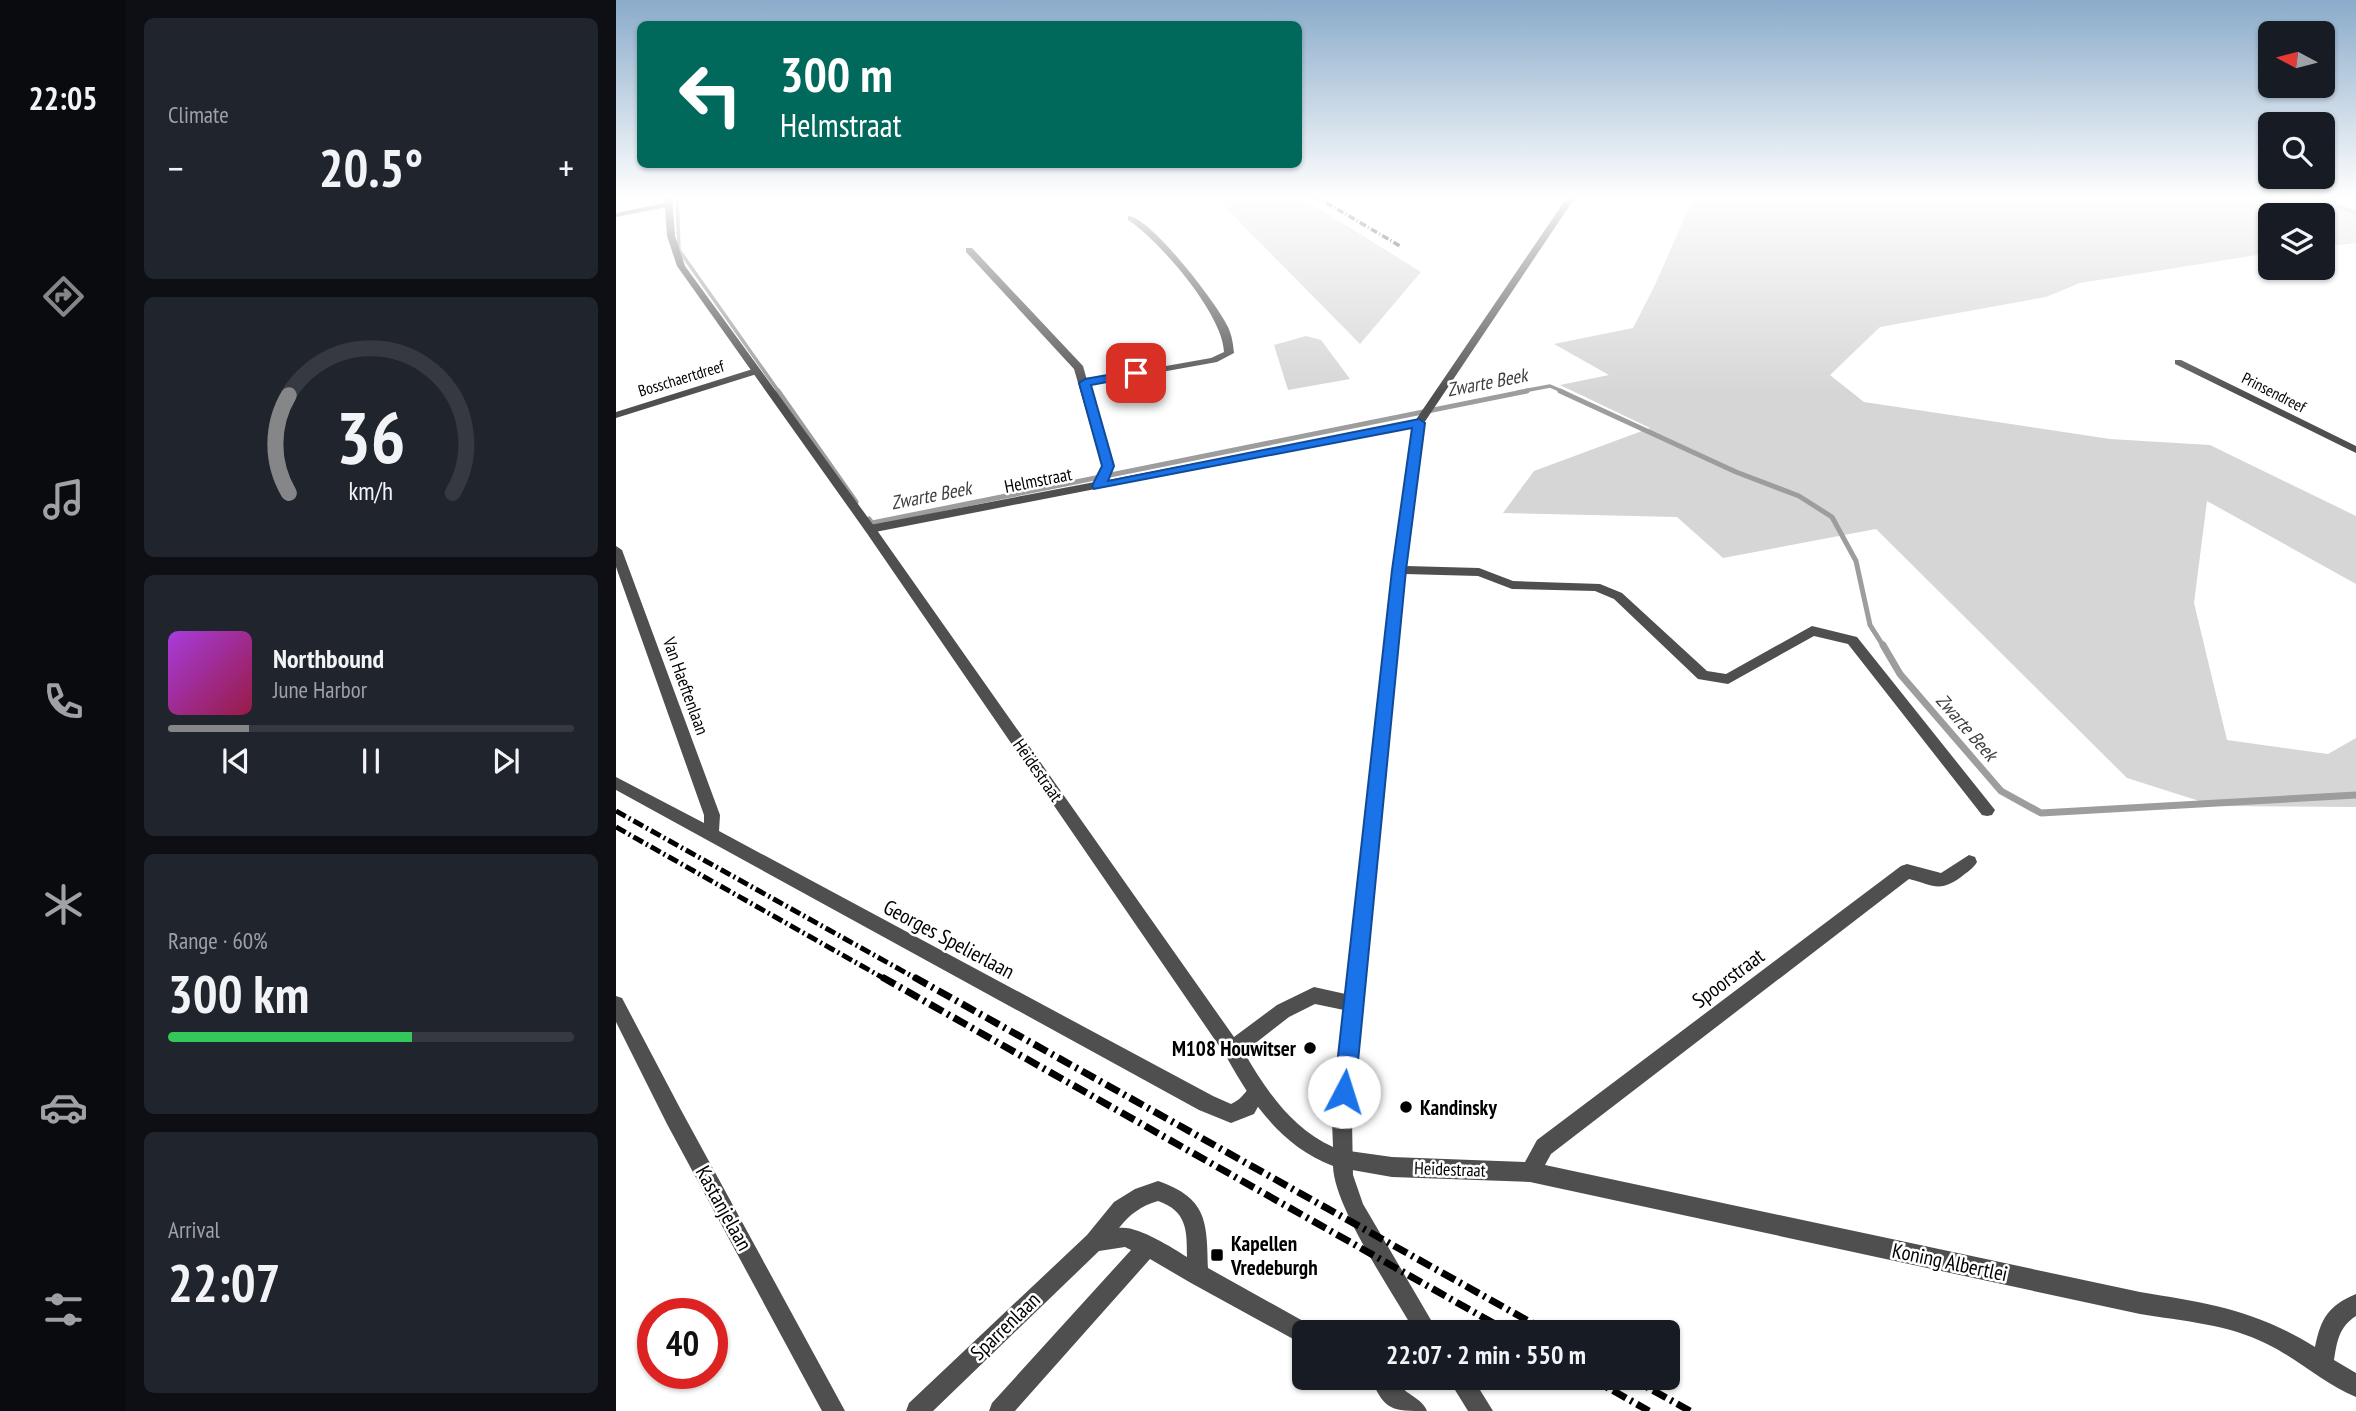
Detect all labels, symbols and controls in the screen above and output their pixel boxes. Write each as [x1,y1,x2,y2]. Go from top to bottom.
north arrow [2258,21,2334,98]
map controls [2258,21,2335,280]
text: 300 m [780,42,893,106]
icon: left [665,49,756,140]
text: 22:05 [28,77,98,119]
text: Climate [168,100,229,129]
text: Helmstraat [780,104,901,146]
button: search [2258,112,2335,189]
text: 20.5° [319,134,423,201]
text: − [168,143,184,192]
text: + [558,143,574,192]
button: layers [2258,203,2335,280]
icon: directions [39,272,88,321]
pin [1106,343,1166,403]
icon: arrive [1117,354,1155,392]
street label: Bosschaertdreef [636,355,727,401]
water label: Zwarte Beek [1445,362,1532,402]
street label: Prinsendreef [2239,367,2310,417]
text: 36 [336,389,406,483]
street label: Helmstraat [1002,462,1074,498]
icon: music [39,475,88,524]
text: km/h [349,475,393,507]
water label: Zwarte Beek [889,475,976,515]
street label: Van Haeftenlaan [657,633,714,738]
text: Northbound [273,642,384,675]
text: June Harbor [273,675,367,704]
icon: phone [39,677,88,726]
water label: Zwarte Beek [1931,688,2004,768]
street label: Heidestraat [1008,734,1068,806]
icon: previous [217,742,255,780]
icon: pause [352,742,390,780]
icon: next [487,742,525,780]
icon: climate [39,880,88,929]
street label: Georges Spelierlaan [879,893,1019,985]
text: Range · 60% [168,926,268,955]
street label: Spoorstraat [1687,942,1770,1014]
text: 300 km [168,960,309,1027]
place label: M108 Houwitser [1172,1035,1297,1062]
marker: M108 Houwitser [1302,1040,1318,1056]
position arrow [1307,1055,1381,1129]
icon: car [39,1083,88,1132]
place label: Kandinsky [1420,1094,1498,1121]
marker: Kandinsky [1398,1099,1414,1115]
street label: Heidestraat [1414,1156,1486,1182]
street label: Kastanjelaan [690,1161,758,1255]
text: Arrival [168,1215,220,1244]
place label: Kapellen Vredeburgh [1230,1230,1318,1281]
street label: Koning Albertlei [1890,1237,2010,1287]
marker: Kapellen Vredeburgh [1209,1247,1225,1263]
text: 22:07 [168,1249,280,1316]
icon: filters [39,1285,88,1334]
street label: Sparrenlaan [964,1286,1046,1366]
speed limit sign: 40 [637,1298,728,1389]
text: 22:07 · 2 min · 550 m [1386,1338,1586,1371]

